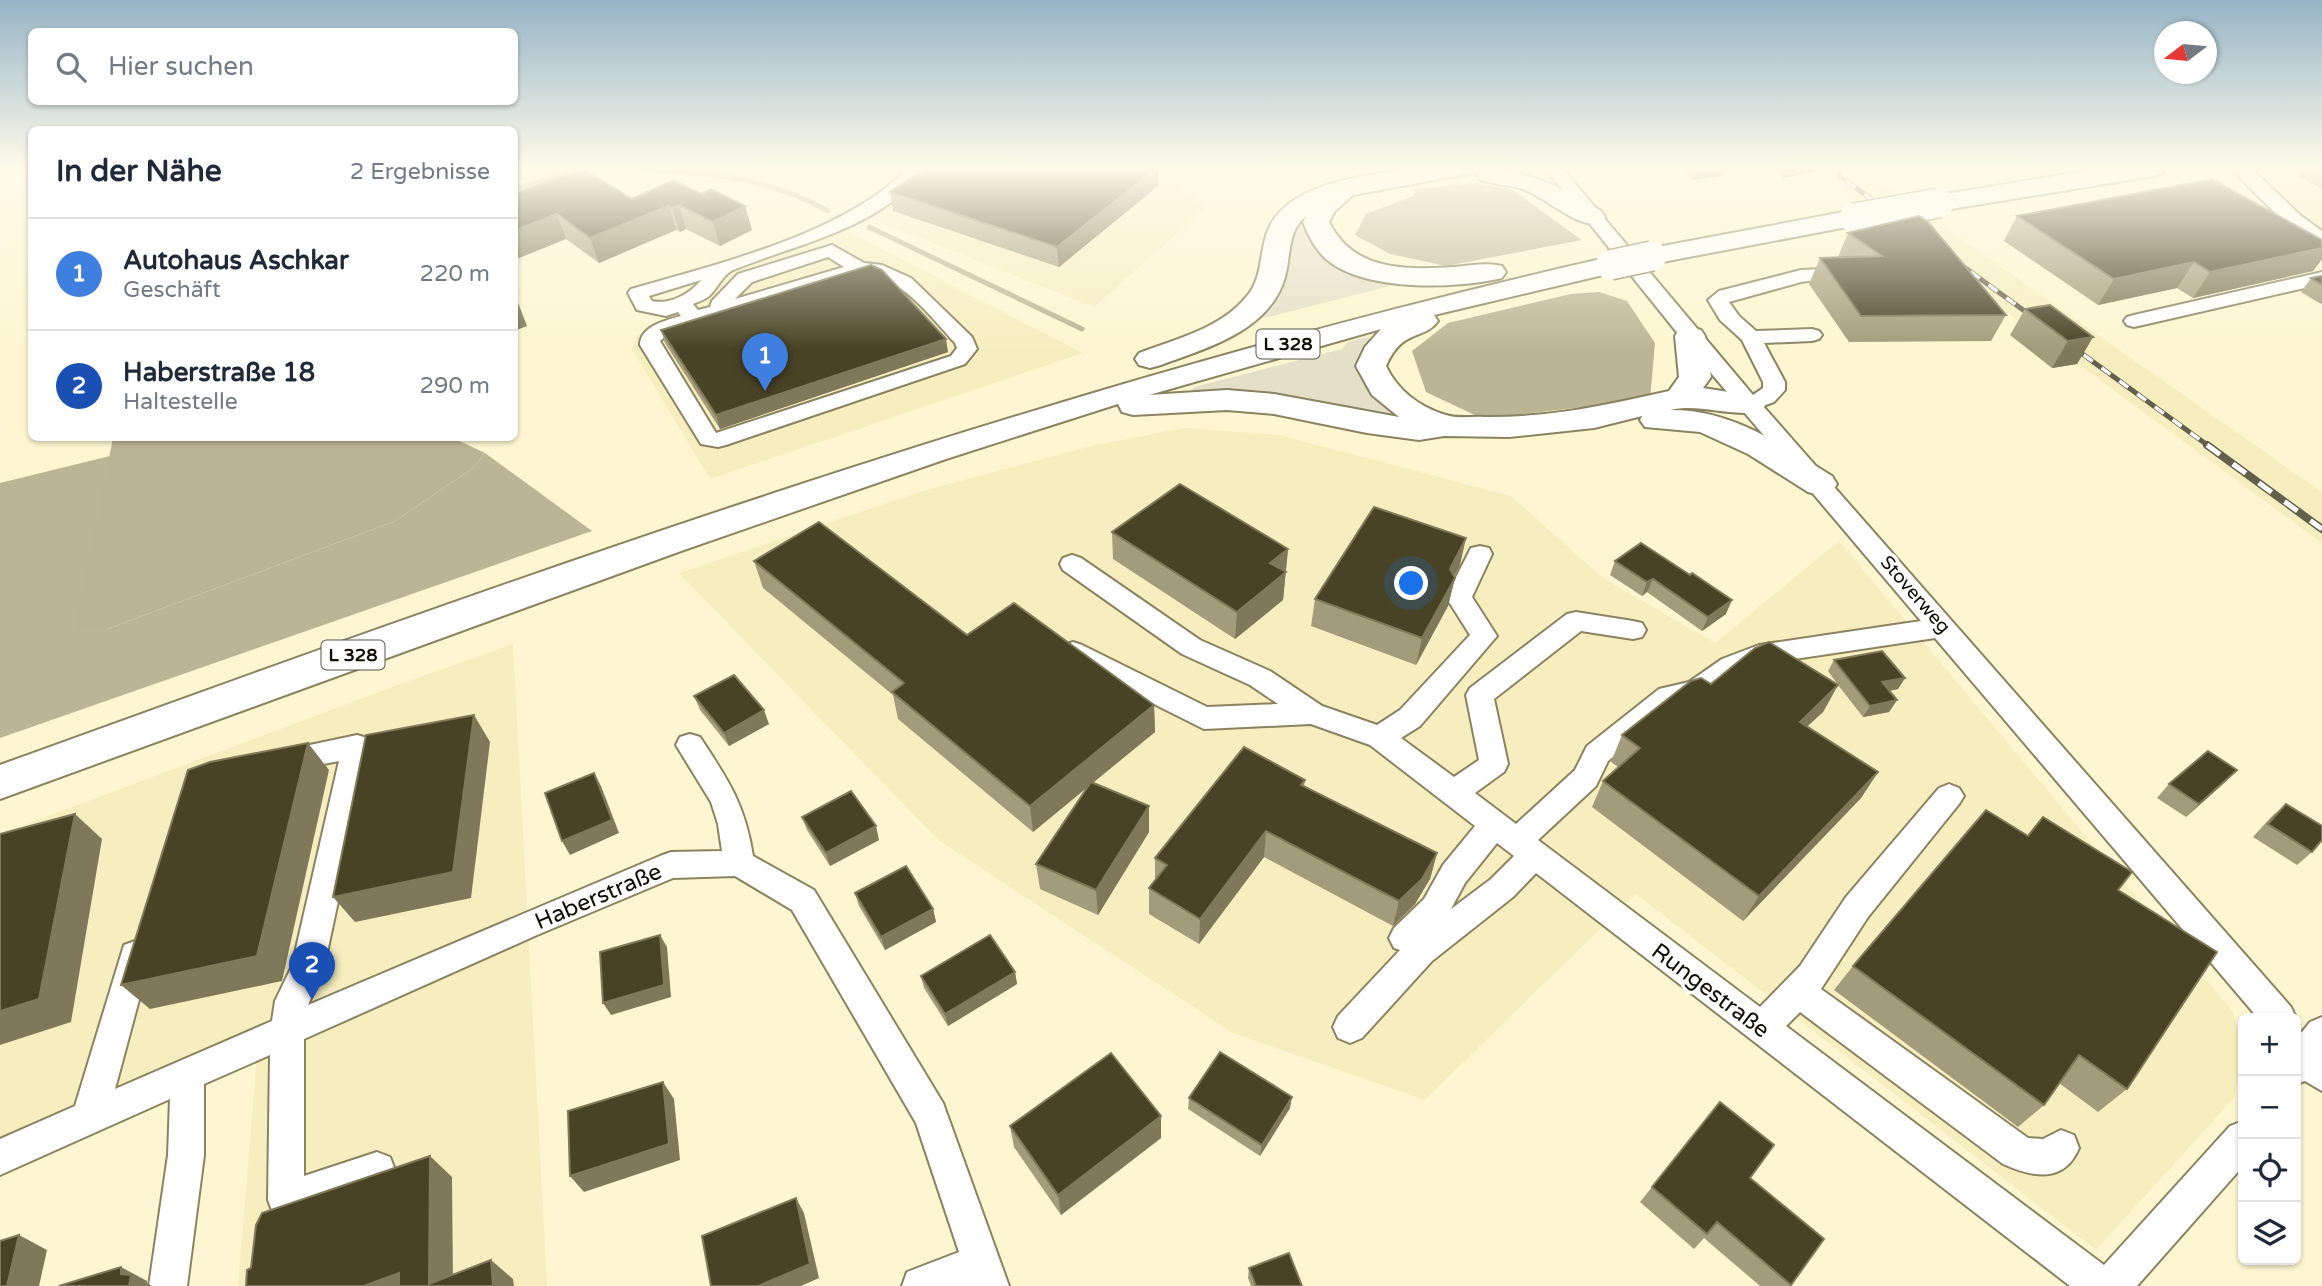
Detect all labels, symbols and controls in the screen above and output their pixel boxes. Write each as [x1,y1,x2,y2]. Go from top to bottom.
north arrow [2154,21,2217,84]
search box [28,28,518,105]
icon: search [52,48,90,86]
text: Hier suchen [108,51,254,82]
text: In der Nähe [56,153,222,190]
text: 2 Ergebnisse [350,158,490,186]
text: Autohaus Aschkar [123,245,349,276]
text: 1 [72,260,86,288]
text: 220 m [420,260,490,288]
text: Geschäft [123,276,221,304]
road number: L 328 [1256,330,1320,358]
pin: 1 [742,333,788,391]
text: Haberstraße 18 [123,357,315,388]
text: 2 [72,372,86,400]
text: 290 m [420,372,490,400]
text: Haltestelle [123,388,238,416]
street label: Stoverweg [1876,551,1955,638]
your location [1394,566,1428,600]
road number: L 328 [322,640,384,670]
street label: Haberstraße [531,858,666,936]
street label: Rungestraße [1646,937,1775,1044]
pin: 2 [289,942,335,1000]
map controls [2238,1013,2301,1265]
button: + [2238,1013,2301,1076]
button: − [2238,1076,2301,1139]
button: locate [2238,1139,2301,1202]
button: layers [2238,1202,2301,1265]

